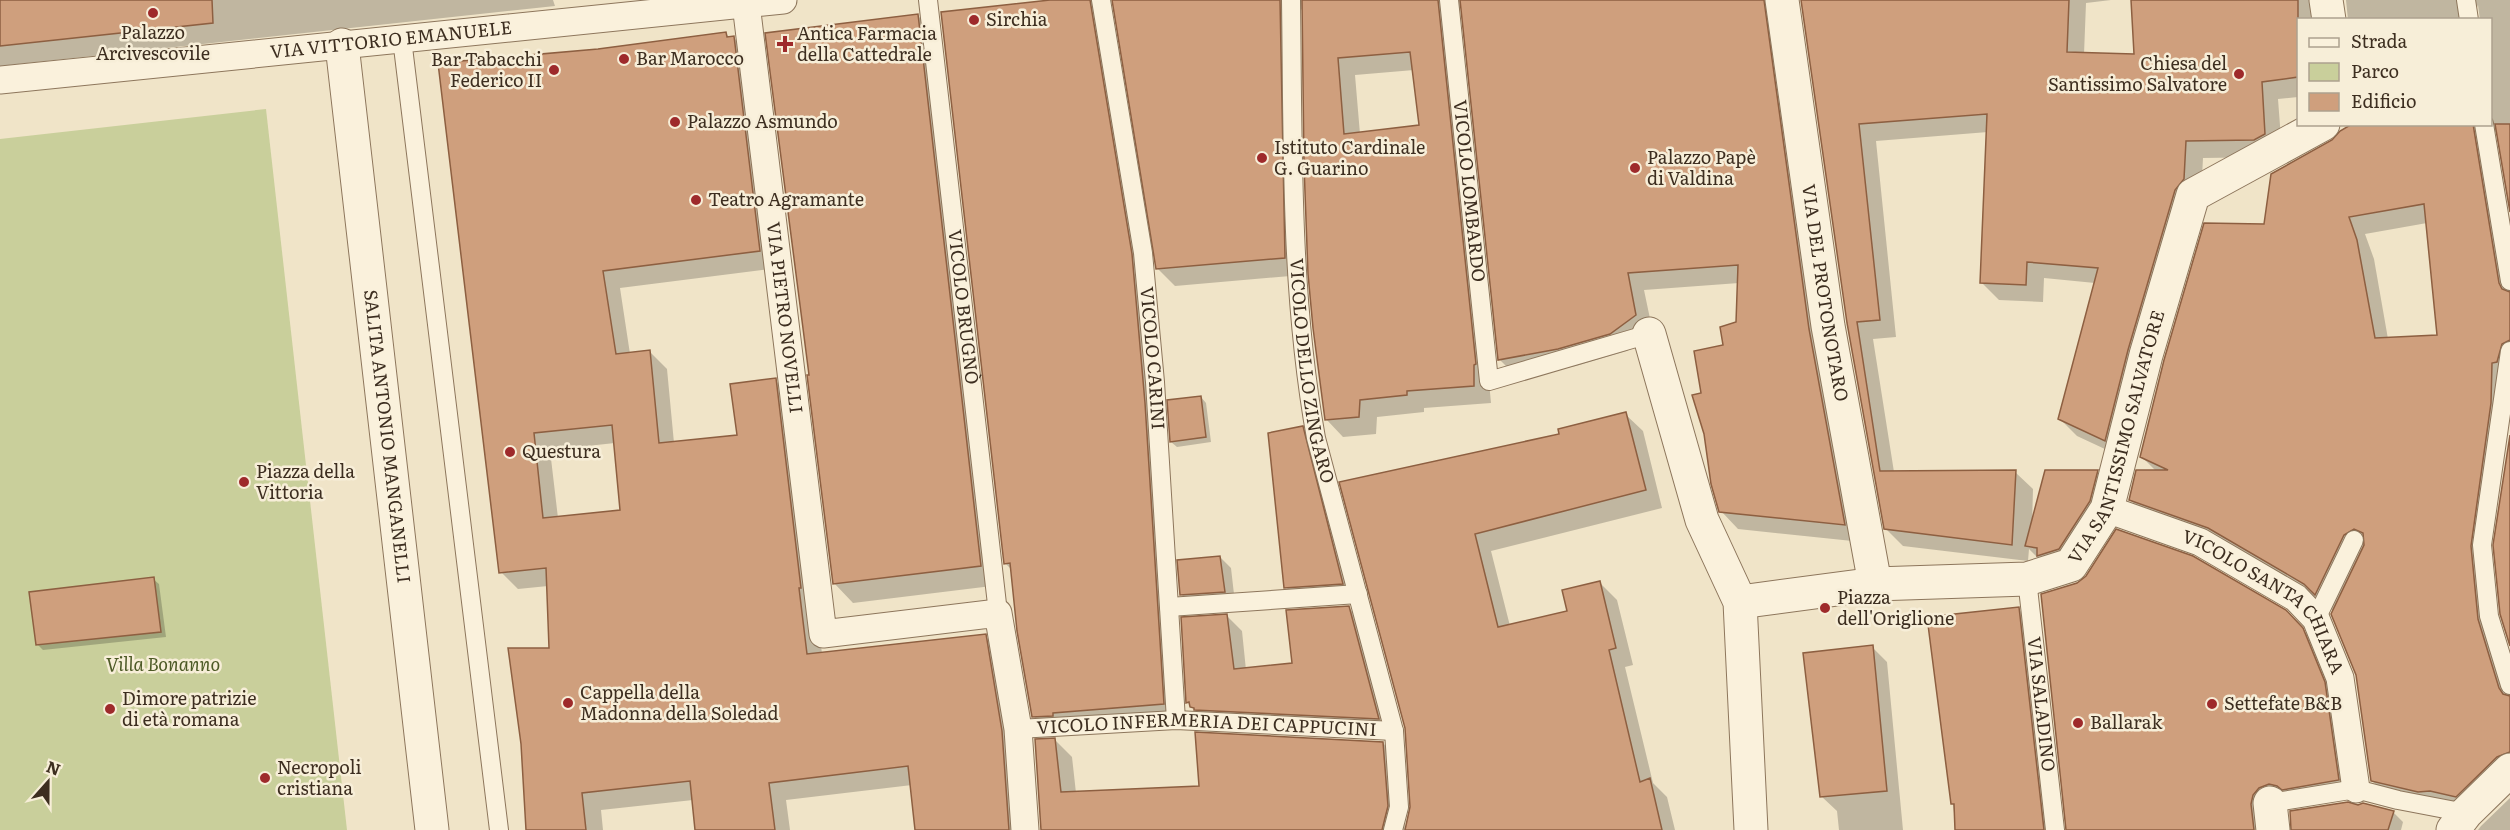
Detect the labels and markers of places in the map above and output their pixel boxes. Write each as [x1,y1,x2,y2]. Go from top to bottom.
place label: Sirchia [986,5,1048,32]
marker: Palazzo Arcivescovile [146,6,160,20]
marker: Sirchia [967,13,981,27]
place label: Palazzo Arcivescovile [96,18,210,66]
place label: Antica Farmacia della Cattedrale [797,19,937,67]
marker: Antica Farmacia della Cattedrale [778,37,792,51]
place label: Bar Marocco [636,44,744,71]
place label: Bar Tabacchi Federico II [431,45,542,93]
place label: Chiesa del Santissimo Salvatore [2048,49,2227,97]
marker: Bar Marocco [617,52,631,66]
marker: Bar Tabacchi Federico II [547,63,561,77]
marker: Chiesa del Santissimo Salvatore [2232,67,2246,81]
place label: Palazzo Asmundo [687,107,838,134]
marker: Palazzo Asmundo [668,115,682,129]
place label: Istituto Cardinale G. Guarino [1274,133,1425,181]
place label: Palazzo Papè di Valdina [1647,143,1756,191]
marker: Istituto Cardinale G. Guarino [1255,151,1269,165]
marker: Palazzo Papè di Valdina [1628,161,1642,175]
place label: Teatro Agramante [708,185,864,212]
marker: Teatro Agramante [689,193,703,207]
place label: Questura [522,437,601,464]
marker: Questura [503,445,517,459]
place label: Piazza della Vittoria [256,457,355,505]
marker: Piazza della Vittoria [237,475,251,489]
place label: Piazza dell'Origlione [1837,583,1954,631]
marker: Piazza dell'Origlione [1818,601,1832,615]
place label: Cappella della Madonna della Soledad [580,678,779,726]
place label: Dimore patrizie di età romana [122,684,257,732]
place label: Settefate B&B [2224,689,2342,716]
marker: Cappella della Madonna della Soledad [561,696,575,710]
marker: Settefate B&B [2205,697,2219,711]
marker: Dimore patrizie di età romana [103,702,117,716]
place label: Ballarak [2090,708,2163,735]
marker: Ballarak [2071,716,2085,730]
place label: Necropoli cristiana [277,753,362,801]
marker: Necropoli cristiana [258,771,272,785]

